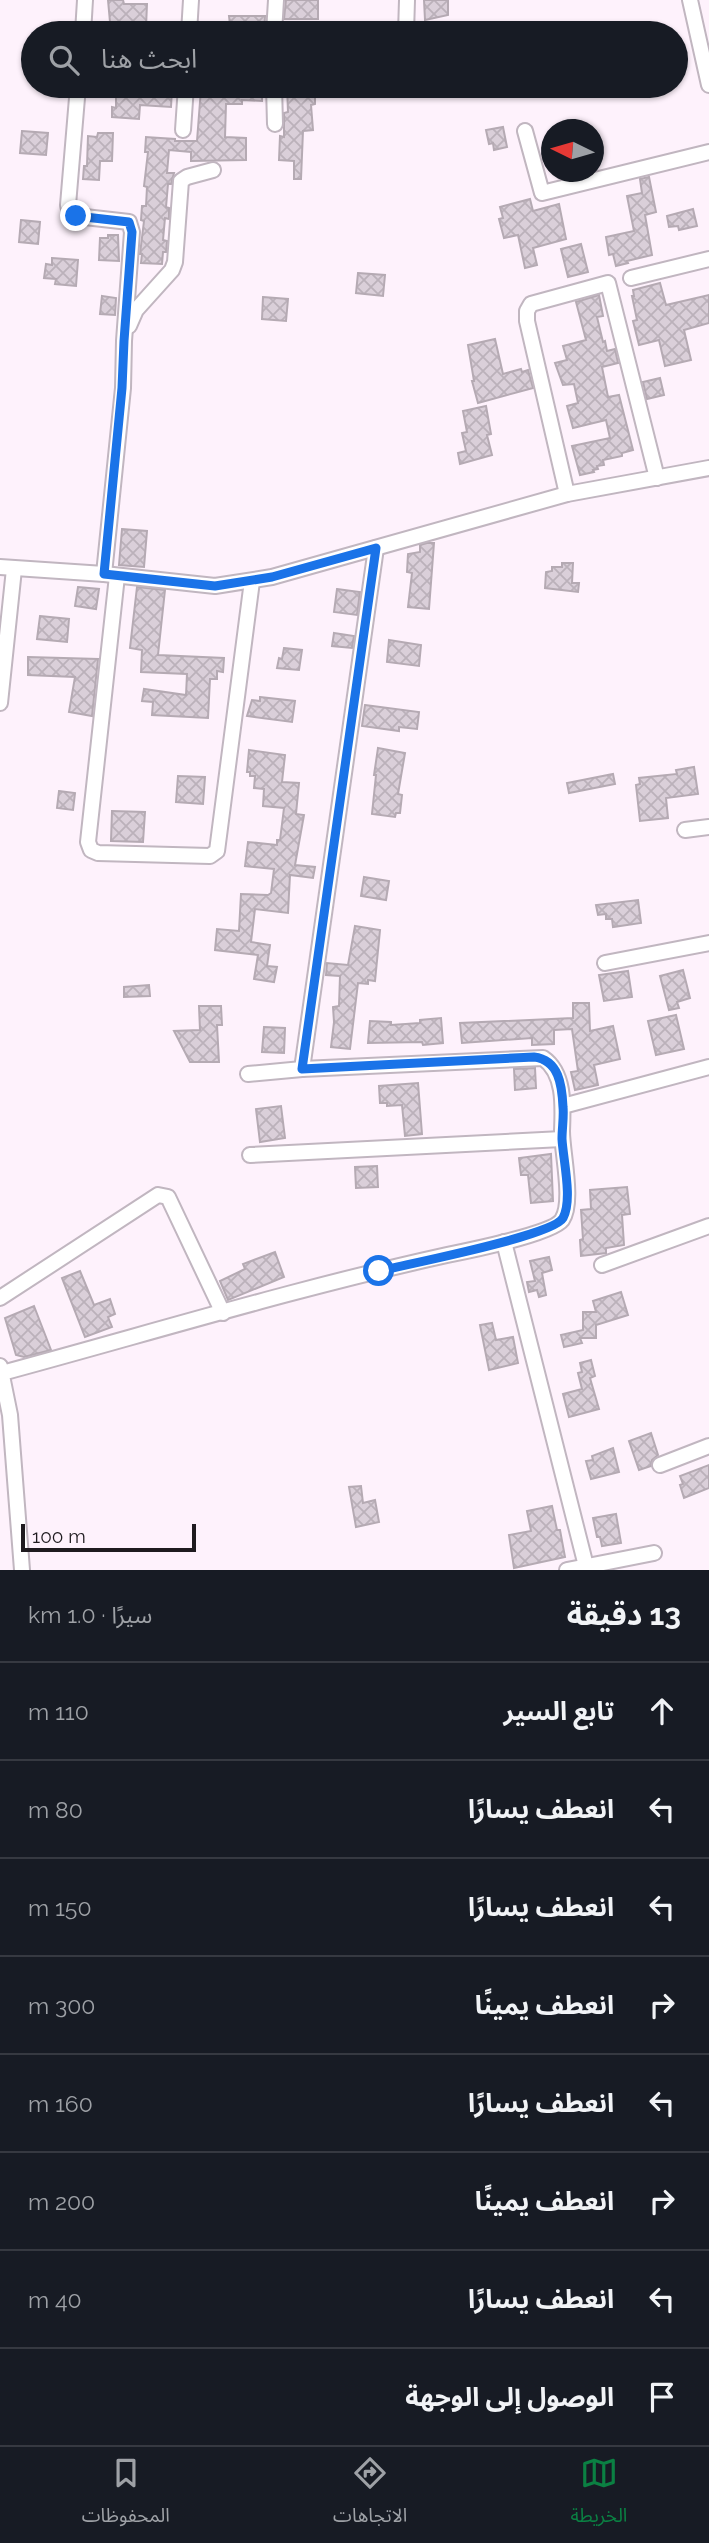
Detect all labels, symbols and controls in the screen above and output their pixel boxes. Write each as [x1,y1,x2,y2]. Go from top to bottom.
search box [21,21,688,98]
icon: search [45,41,83,79]
text: ابحث هنا [101,44,197,74]
north arrow [541,119,604,182]
route end [60,200,91,231]
route start [363,1255,394,1286]
scale bar [21,1521,196,1553]
text: 100 m [32,1525,86,1547]
text: 13 دقيقة [567,1597,681,1632]
text: سيرًا · 1.0 km [28,1601,152,1628]
icon: ahead [643,1692,681,1730]
text: تابع السير [503,1696,614,1726]
text: 110 m [28,1698,89,1725]
icon: left [643,1790,681,1828]
text: انعطف يسارًا [468,1794,614,1824]
text: 80 m [28,1796,83,1823]
icon: left [643,1888,681,1926]
text: انعطف يسارًا [468,1892,614,1922]
text: 150 m [28,1894,91,1921]
icon: right [643,1986,681,2024]
text: انعطف يمينًا [475,1990,614,2020]
text: 300 m [28,1992,95,2019]
icon: left [643,2084,681,2122]
text: انعطف يسارًا [468,2088,614,2118]
text: 160 m [28,2090,93,2117]
icon: right [643,2182,681,2220]
text: انعطف يمينًا [475,2186,614,2216]
text: 200 m [28,2188,95,2215]
icon: left [643,2280,681,2318]
text: انعطف يسارًا [468,2284,614,2314]
text: 40 m [28,2286,82,2313]
icon: arrive [643,2378,681,2416]
text: الوصول إلى الوجهة [405,2382,614,2412]
tab: المحفوظات [82,2454,170,2536]
tab: الاتجاهات [333,2454,407,2536]
tab: الخريطة [570,2454,627,2536]

